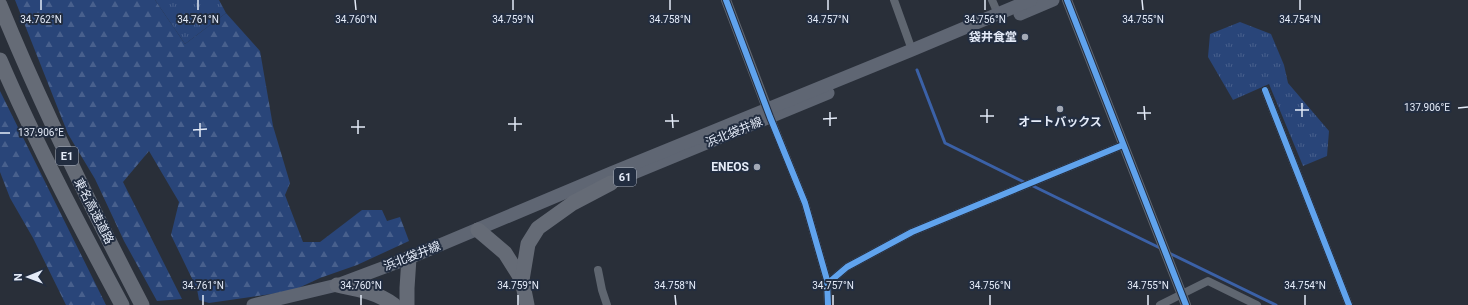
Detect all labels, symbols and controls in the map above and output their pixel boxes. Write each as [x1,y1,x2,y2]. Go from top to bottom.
text: 34.762°N [20,14,62,25]
text: 34.761°N [177,14,219,25]
text: 34.760°N [335,14,377,25]
text: 34.759°N [492,14,534,25]
text: 34.758°N [649,14,691,25]
text: 34.757°N [807,14,849,25]
text: 34.756°N [964,14,1006,25]
text: 34.755°N [1122,14,1164,25]
text: 34.754°N [1279,14,1321,25]
place label: 袋井食堂 [968,30,1017,44]
marker: 袋井食堂 [1020,32,1030,42]
text: 137.906°E [1404,102,1450,113]
marker: オートバックス [1055,104,1065,114]
street label: 浜北袋井線 [704,114,764,150]
place label: オートバックス [1018,115,1102,129]
text: 137.906°E [18,127,64,138]
road number: E1 [56,147,78,165]
place label: ENEOS [711,160,749,174]
marker: ENEOS [752,162,762,172]
road number: 61 [614,168,636,186]
street label: 東名高速道路 [71,176,117,246]
street label: 浜北袋井線 [381,239,443,273]
north arrow [8,257,48,297]
text: N [12,273,25,281]
text: 34.761°N [182,280,224,291]
text: 34.760°N [340,280,382,291]
text: 34.759°N [497,280,539,291]
text: 34.758°N [654,280,696,291]
text: 34.757°N [812,280,854,291]
text: 34.756°N [969,280,1011,291]
text: 34.755°N [1127,280,1169,291]
text: 34.754°N [1284,280,1326,291]

